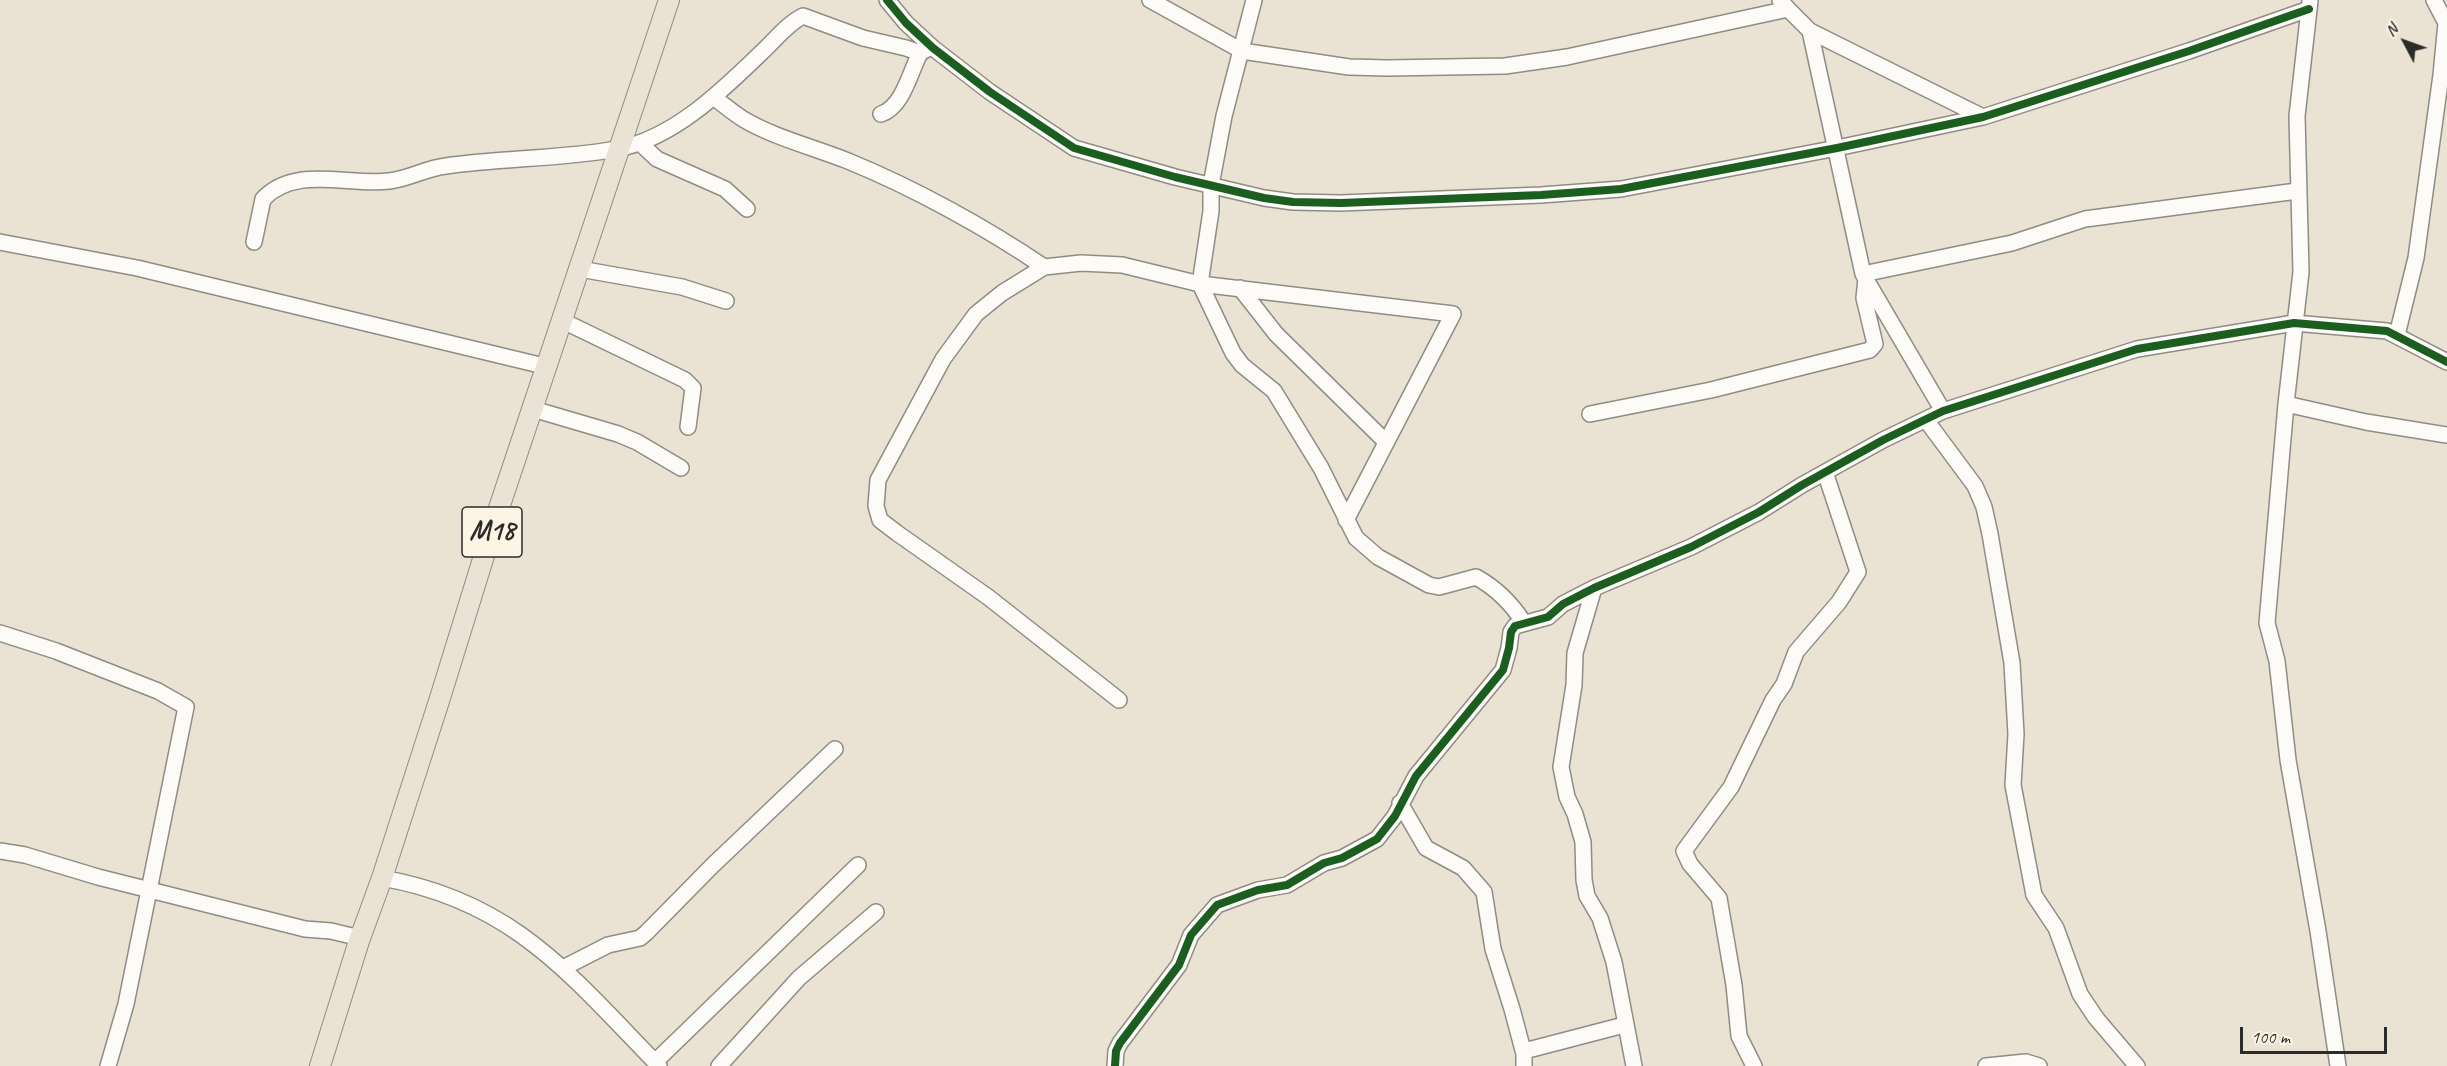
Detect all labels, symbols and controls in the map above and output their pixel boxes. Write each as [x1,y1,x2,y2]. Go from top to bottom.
north arrow [2375,12,2435,72]
text: N [2381,20,2402,40]
road number: M18 [462,507,522,557]
scale bar [2243,1015,2390,1053]
text: 100 m [2251,1026,2290,1048]

